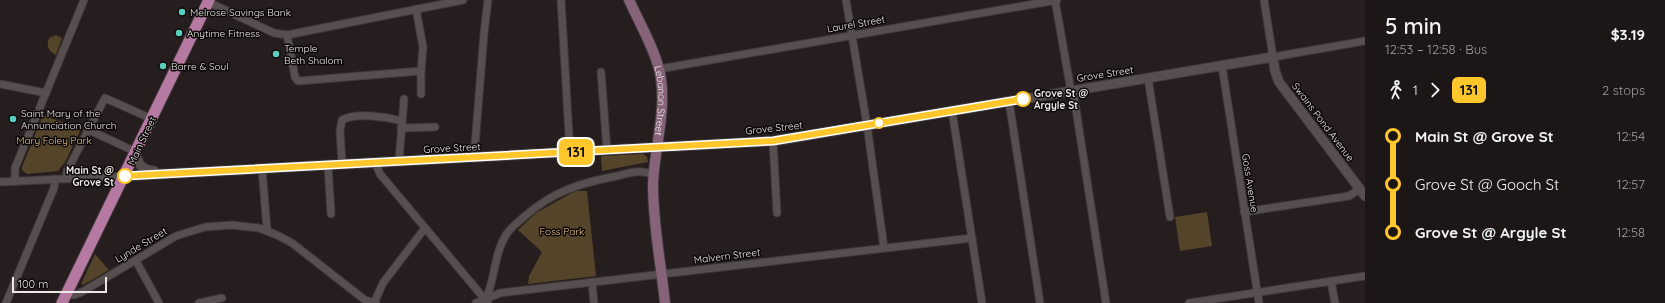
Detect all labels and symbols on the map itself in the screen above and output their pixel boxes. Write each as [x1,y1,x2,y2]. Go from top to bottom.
place label: Melrose Savings Bank [190,6,291,19]
marker: Melrose Savings Bank [177,7,187,17]
street label: Laurel Street [826,12,887,35]
place label: Anytime Fitness [187,27,260,40]
marker: Anytime Fitness [174,28,184,38]
place label: Temple Beth Shalom [284,42,343,67]
marker: Temple Beth Shalom [271,49,281,59]
place label: Barre & Soul [171,60,229,73]
marker: Barre & Soul [158,61,168,71]
street label: Grove Street [1076,63,1135,85]
street label: Lebanon Street [652,64,669,137]
street label: Swains Pond Avenue [1289,80,1357,164]
place label: Grove St @ Argyle St [1034,87,1088,112]
marker: Grove St @ Argyle St [1015,91,1031,107]
place label: Saint Mary of the Annunciation Church [21,107,116,132]
marker: Saint Mary of the Annunciation Church [8,114,18,124]
street label: Main Street [125,114,159,167]
unlabelled marker [873,117,885,129]
street label: Grove Street [745,118,804,137]
park label: Mary Foley Park [16,134,92,147]
line badge: 131 [553,139,599,165]
street label: Grove Street [423,140,482,156]
street label: Goss Avenue [1239,153,1261,214]
place label: Main St @ Grove St [66,164,114,189]
marker: Main St @ Grove St [117,168,133,184]
street label: Lynde Street [113,224,170,266]
park label: Foss Park [540,225,584,238]
street label: Malvern Street [693,245,762,267]
scale bar [12,275,107,294]

